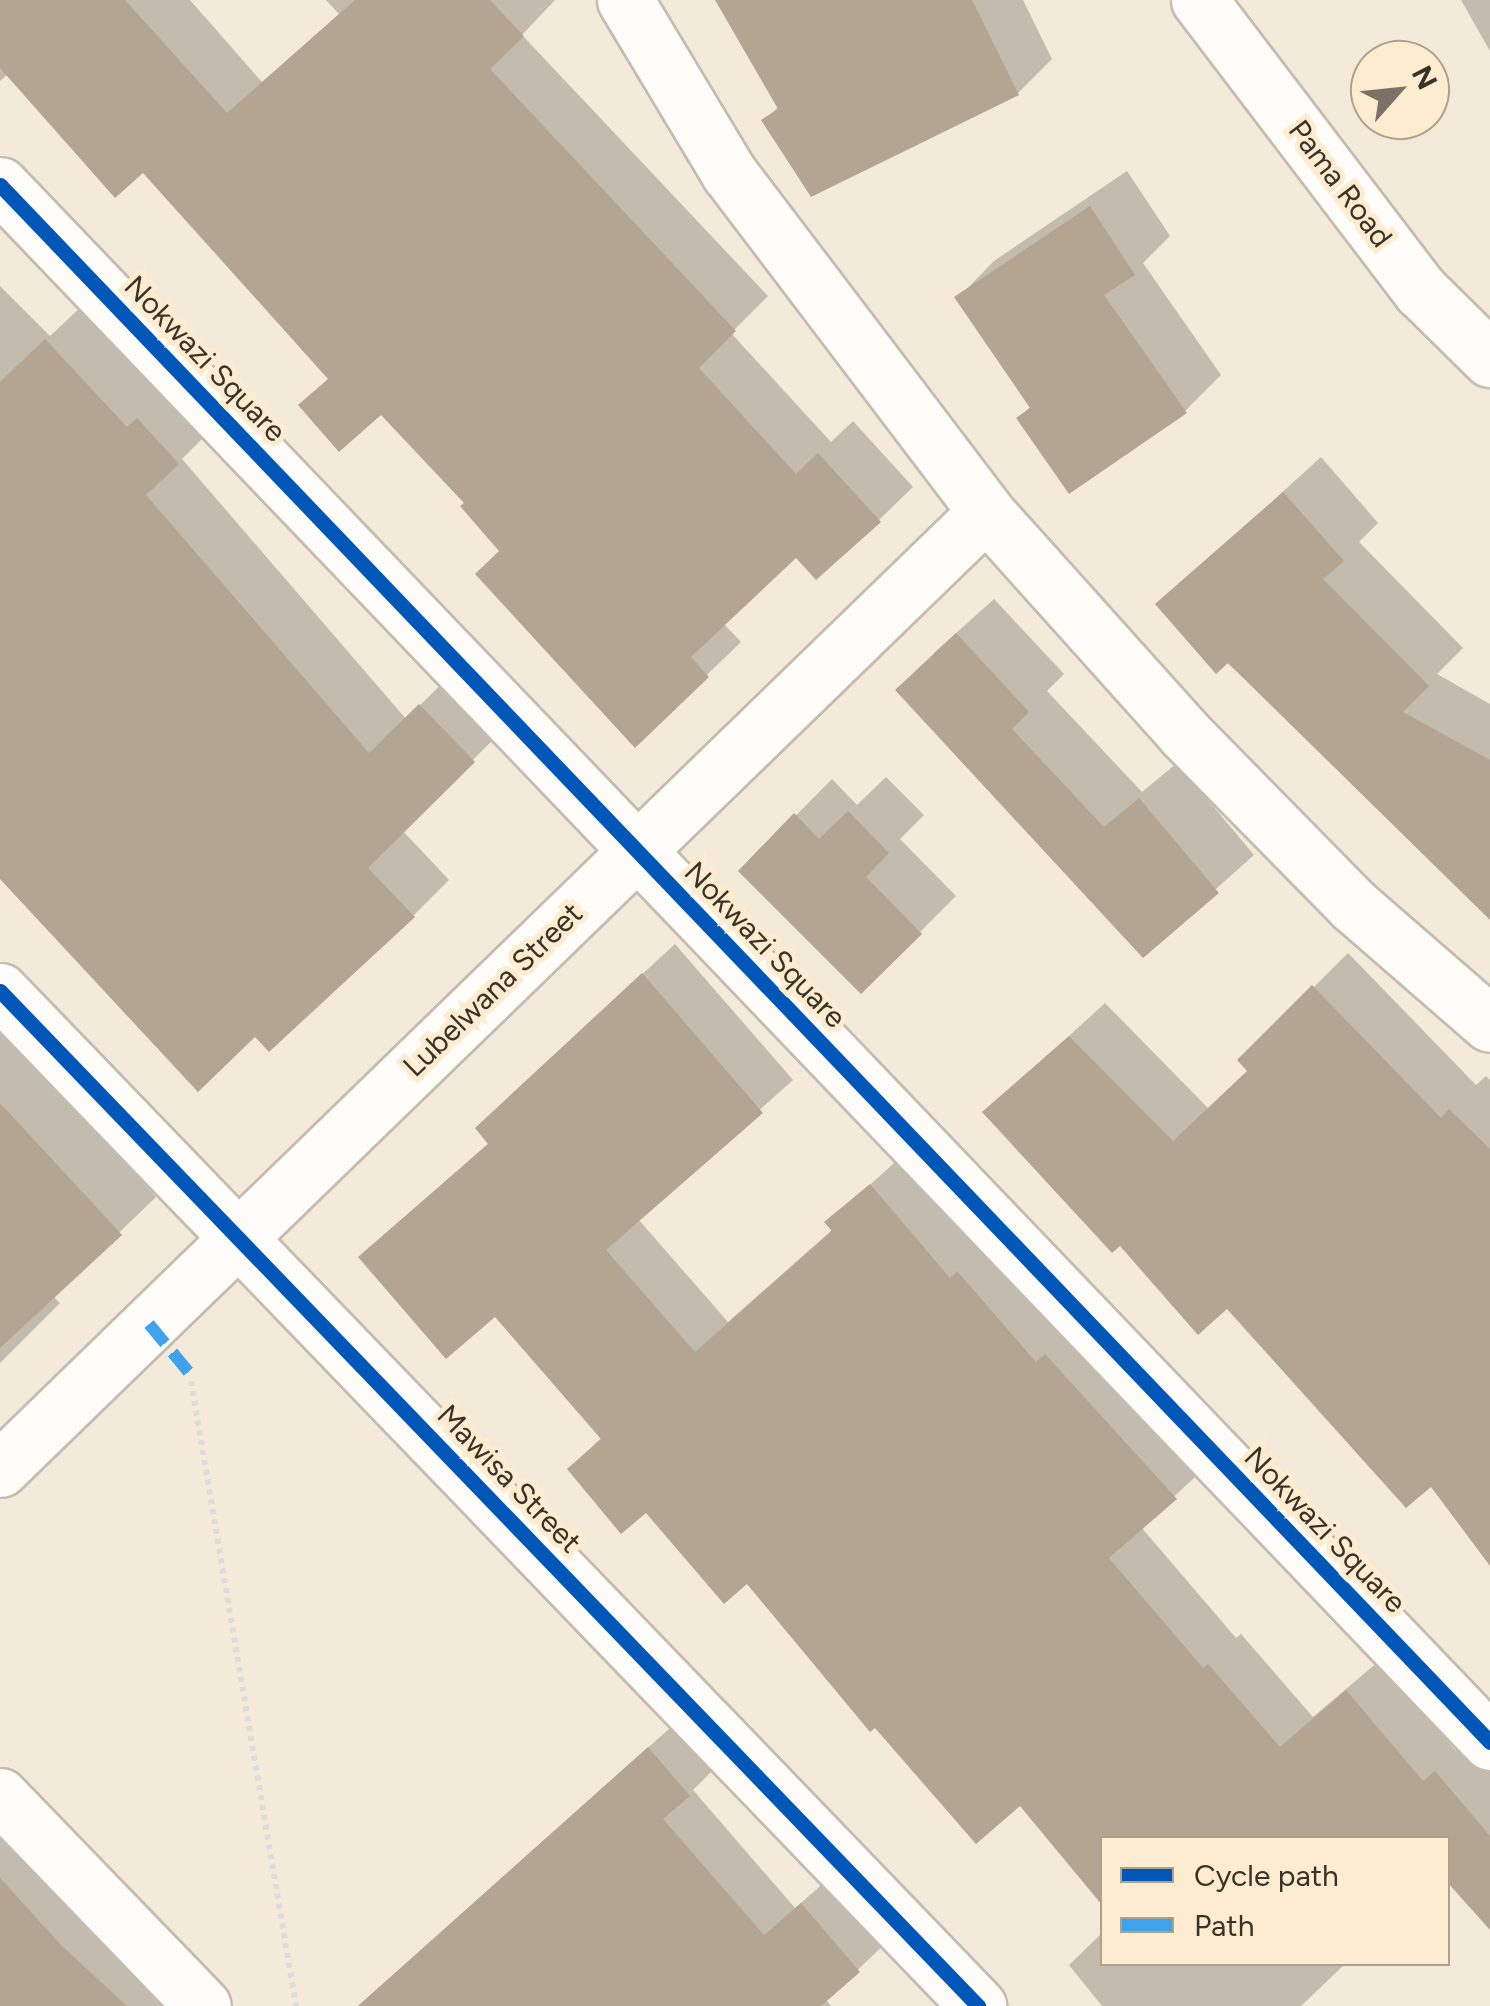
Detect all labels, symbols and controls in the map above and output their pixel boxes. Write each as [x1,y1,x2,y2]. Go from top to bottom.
north arrow [1350,40,1450,140]
text: N [1405,60,1445,95]
street label: Pama Road [1281,113,1399,255]
street label: Nokwazi Square [117,268,293,450]
street label: Nokwazi Square [677,854,853,1036]
street label: Lubelwana Street [396,895,590,1085]
street label: Mawisa Street [429,1398,589,1560]
street label: Nokwazi Square [1237,1439,1413,1621]
legend [1100,1836,1450,1966]
text: Cycle path [1194,1857,1339,1894]
text: Path [1194,1907,1254,1944]

